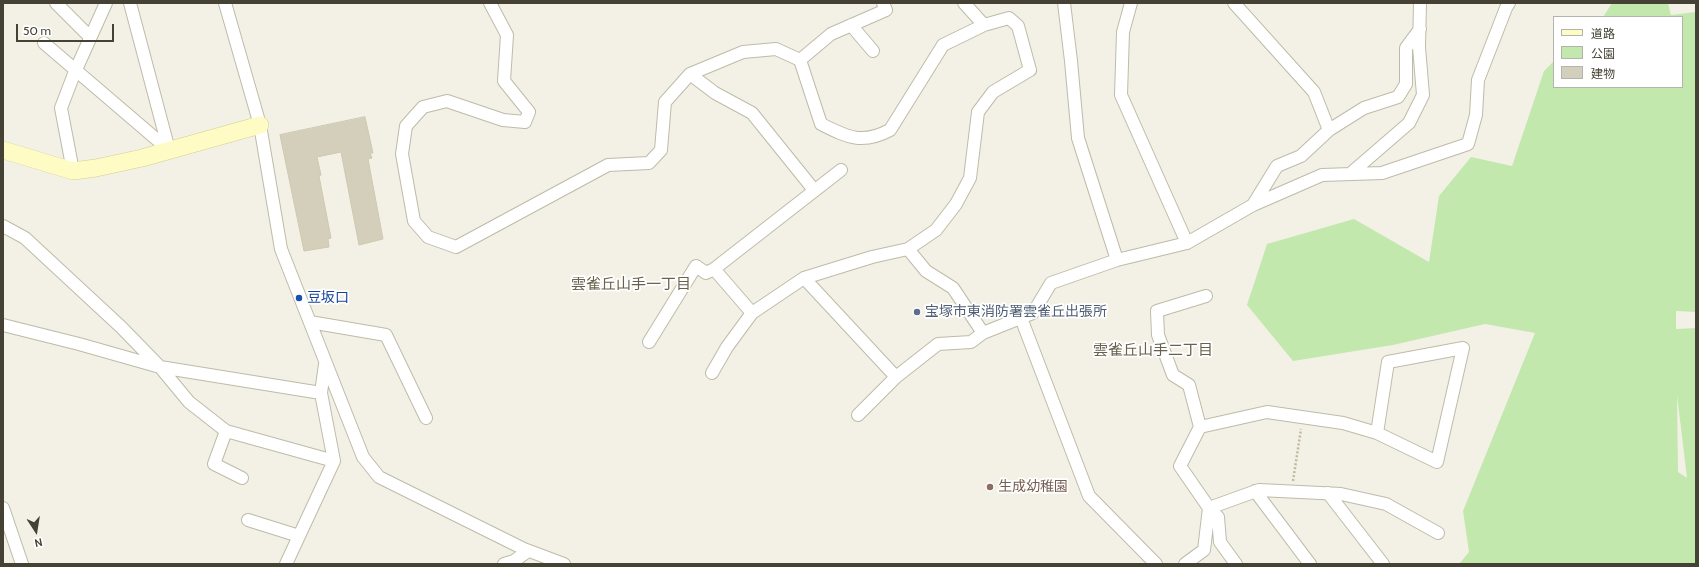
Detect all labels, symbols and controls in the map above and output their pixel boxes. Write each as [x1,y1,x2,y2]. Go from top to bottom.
scale bar [18,16,116,42]
legend [1553,16,1683,88]
text: 50 m [23,23,51,38]
text: 道路 [1591,26,1615,41]
text: 公園 [1591,46,1615,61]
text: 建物 [1591,66,1615,81]
district label: 雲雀丘山手一丁目 [571,276,691,294]
place label: 豆坂口 [307,290,349,306]
marker: 豆坂口 [294,293,304,303]
place label: 宝塚市東消防署雲雀丘出張所 [925,304,1107,320]
marker: 宝塚市東消防署雲雀丘出張所 [912,307,922,317]
district label: 雲雀丘山手二丁目 [1093,342,1213,360]
place label: 生成幼稚園 [998,479,1068,495]
marker: 生成幼稚園 [985,482,995,492]
north arrow [16,511,56,551]
text: N [33,535,44,550]

